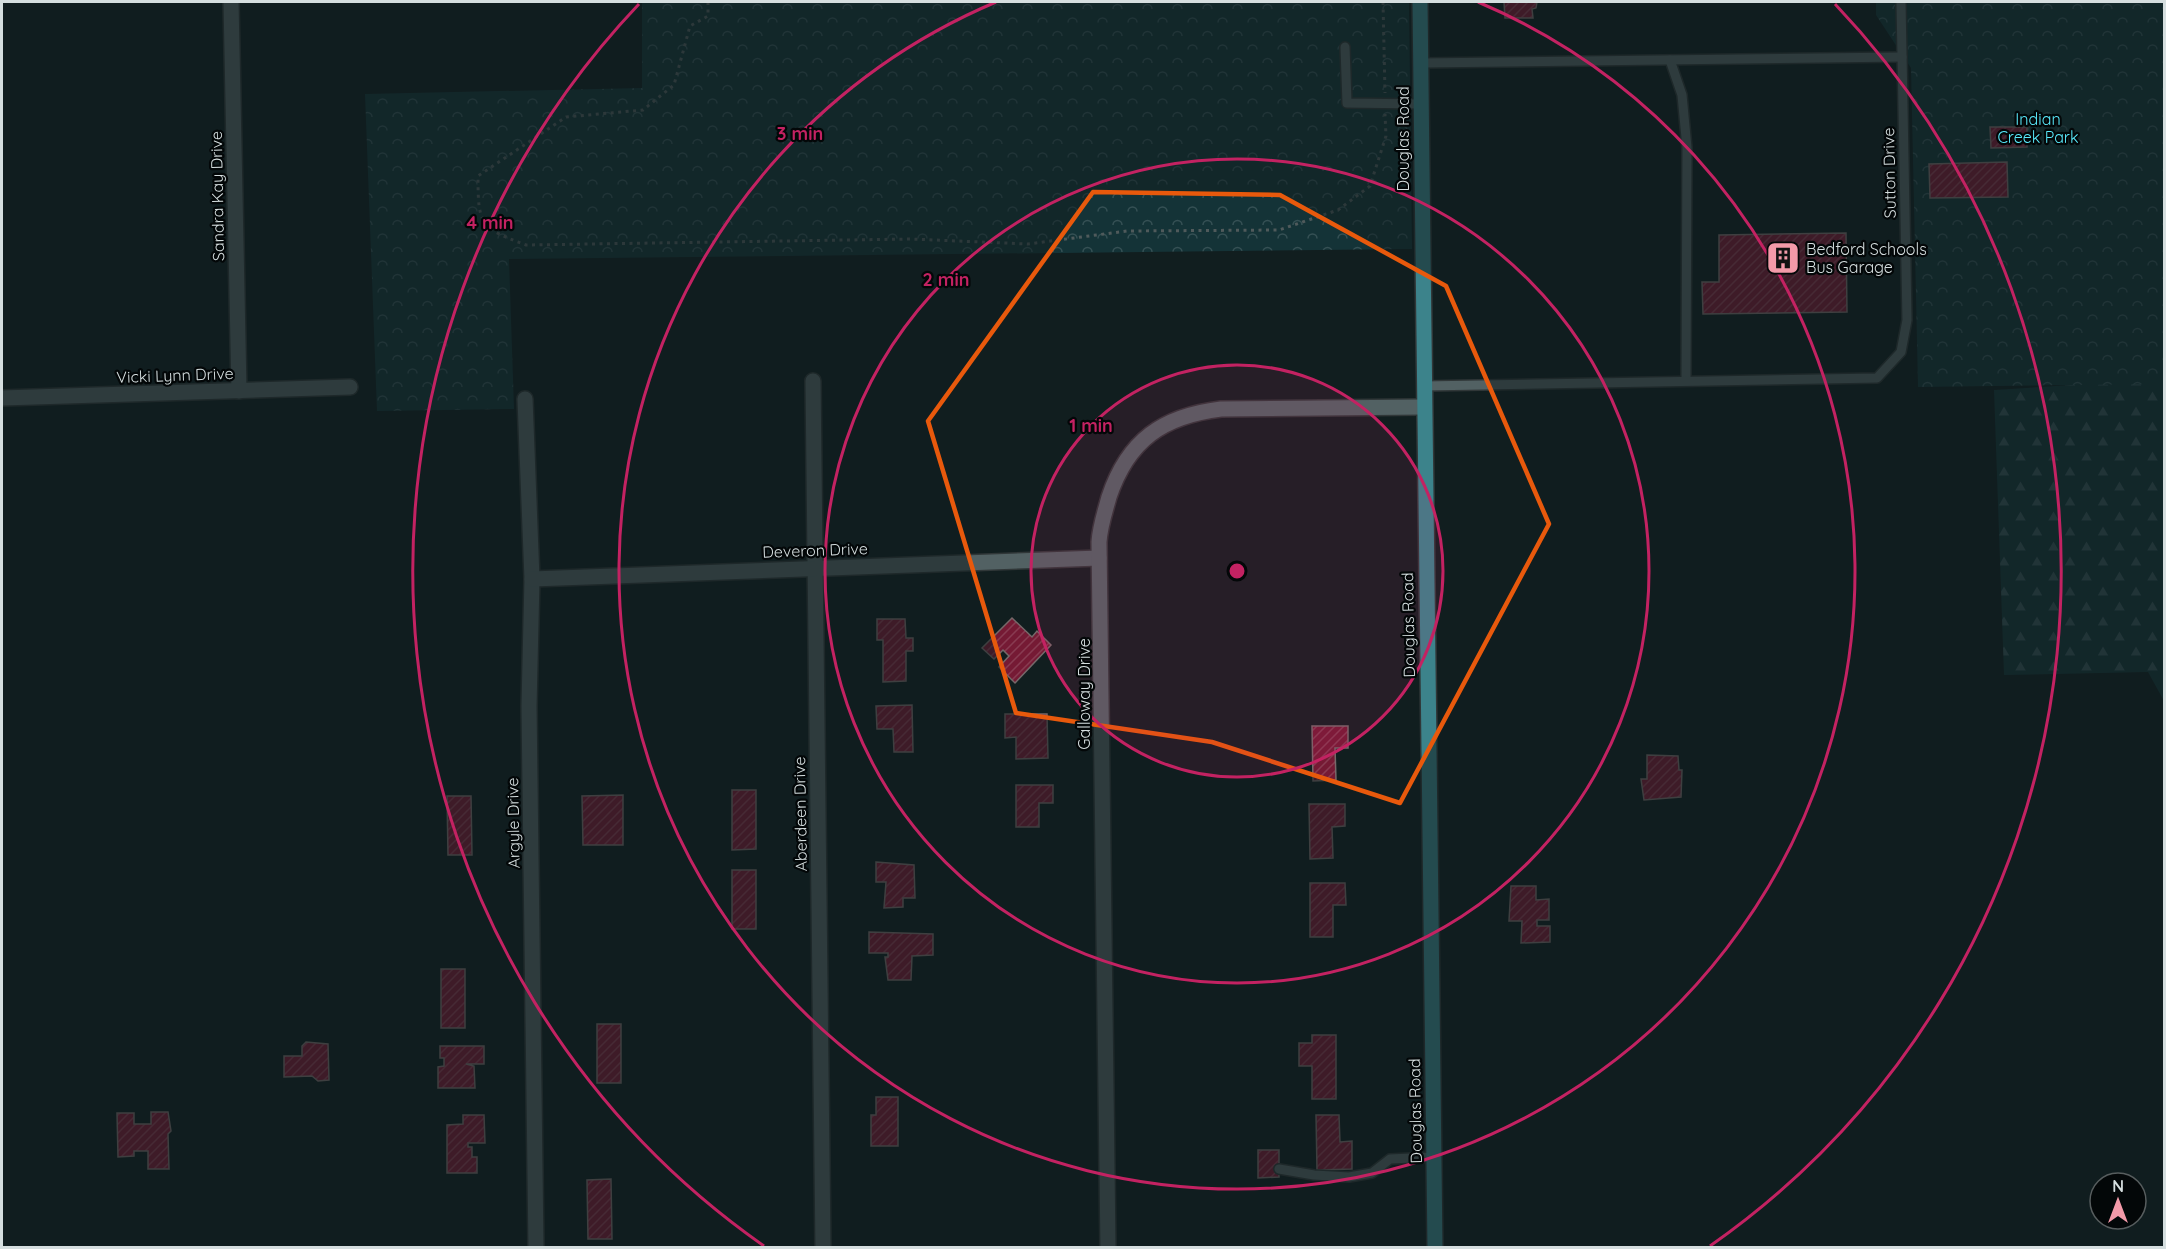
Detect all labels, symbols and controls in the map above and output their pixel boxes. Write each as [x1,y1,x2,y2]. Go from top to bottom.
street label: Douglas Road [1393,86,1413,192]
park label: Indian Creek Park [1997,109,2079,147]
text: 3 min [777,122,823,145]
street label: Sutton Drive [1878,128,1900,218]
street label: Sandra Kay Drive [206,131,228,261]
text: 4 min [466,211,514,234]
place label: Bedford Schools Bus Garage [1806,239,1927,277]
building icon: Bedford Schools Bus Garage [1765,240,1801,276]
text: 2 min [923,268,969,291]
street label: Vicki Lynn Drive [116,363,234,387]
text: 1 min [1069,414,1113,437]
street label: Deveron Drive [762,538,868,562]
centre of rings [1227,561,1247,581]
street label: Douglas Road [1397,572,1419,678]
street label: Galloway Drive [1074,638,1094,750]
street label: Aberdeen Drive [789,756,811,872]
street label: Argyle Drive [502,777,524,869]
street label: Douglas Road [1404,1058,1426,1164]
north arrow [2088,1171,2148,1231]
text: N [2112,1176,2124,1196]

